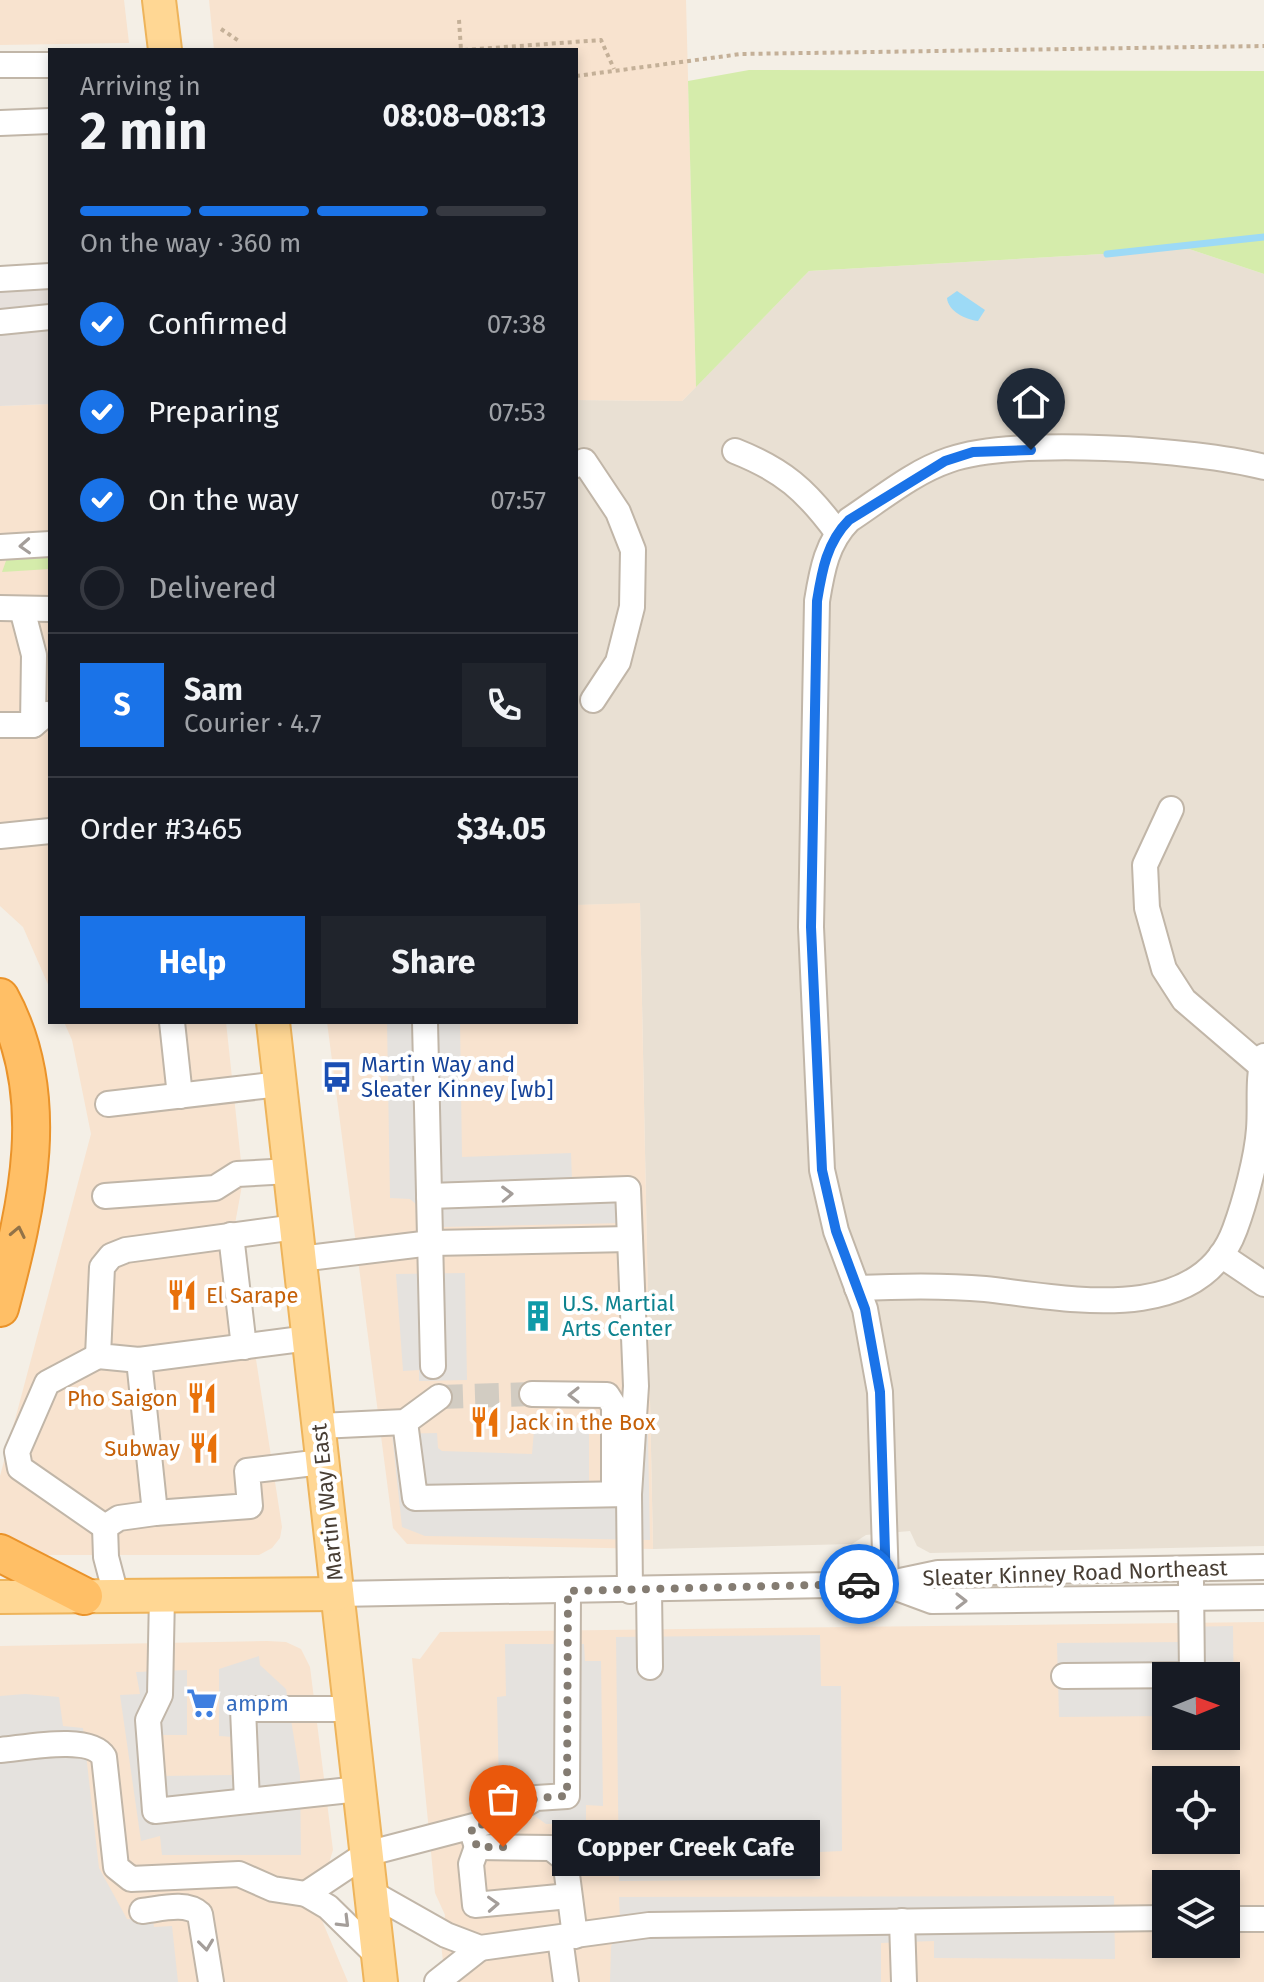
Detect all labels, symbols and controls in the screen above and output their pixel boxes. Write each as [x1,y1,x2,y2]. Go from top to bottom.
text: Arriving in [80,71,201,102]
text: 08:08–08:13 [383,98,546,134]
text: 2 min [80,100,208,163]
text: On the way · 360 m [80,228,301,259]
icon: check [80,302,124,346]
text: Confirmed [148,306,288,342]
text: 07:38 [487,309,546,340]
pin [997,368,1065,450]
icon: home [1009,380,1053,424]
icon: check [80,390,124,434]
text: Preparing [148,394,279,430]
text: 07:53 [488,397,546,428]
icon: check [80,478,124,522]
text: On the way [148,482,299,518]
text: 07:57 [490,485,546,516]
one-way arrow [18,537,31,554]
text: Delivered [148,570,277,606]
button: phone [462,663,546,747]
text: Sam [184,672,243,708]
text: S [113,687,131,723]
text: Courier · 4.7 [184,708,322,739]
text: Order #3465 [80,811,242,847]
text: $34.05 [457,811,546,847]
button: Help [80,916,305,1008]
button: Share [321,916,546,1008]
place label: Martin Way and Sleater Kinney [wb] [361,1051,554,1103]
bus stop icon: Martin Way and Sleater Kinney [wb] [320,1060,354,1094]
one-way arrow [501,1185,514,1202]
one-way arrow [9,1226,26,1239]
restaurant icon: El Sarape [165,1278,199,1312]
place label: El Sarape [206,1282,299,1309]
place label: U.S. Martial Arts Center [562,1290,675,1342]
building icon: U.S. Martial Arts Center [521,1299,555,1333]
restaurant icon: Pho Saigon [185,1381,219,1415]
place label: Pho Saigon [67,1385,178,1412]
one-way arrow [567,1386,580,1404]
restaurant icon: Jack in the Box [468,1405,502,1439]
place label: Jack in the Box [509,1409,656,1436]
street label: Martin Way East [305,1422,349,1582]
restaurant icon: Subway [187,1431,221,1465]
place label: Subway [104,1435,180,1462]
courier [819,1544,899,1624]
street label: Sleater Kinney Road Northeast [922,1554,1228,1592]
icon: car [837,1562,881,1606]
one-way arrow [955,1592,968,1610]
north arrow [1152,1662,1240,1750]
map controls [1152,1662,1240,1958]
supermarket icon: ampm [185,1686,219,1720]
place label: ampm [226,1690,289,1717]
pin [469,1765,537,1847]
button: locate [1152,1766,1240,1854]
icon: bag [481,1777,525,1821]
callout: Copper Creek Cafe [551,1819,819,1875]
text: Copper Creek Cafe [577,1832,795,1863]
button: layers [1152,1870,1240,1958]
one-way arrow [487,1896,500,1913]
one-way arrow [335,1913,349,1927]
one-way arrow [198,1939,215,1952]

